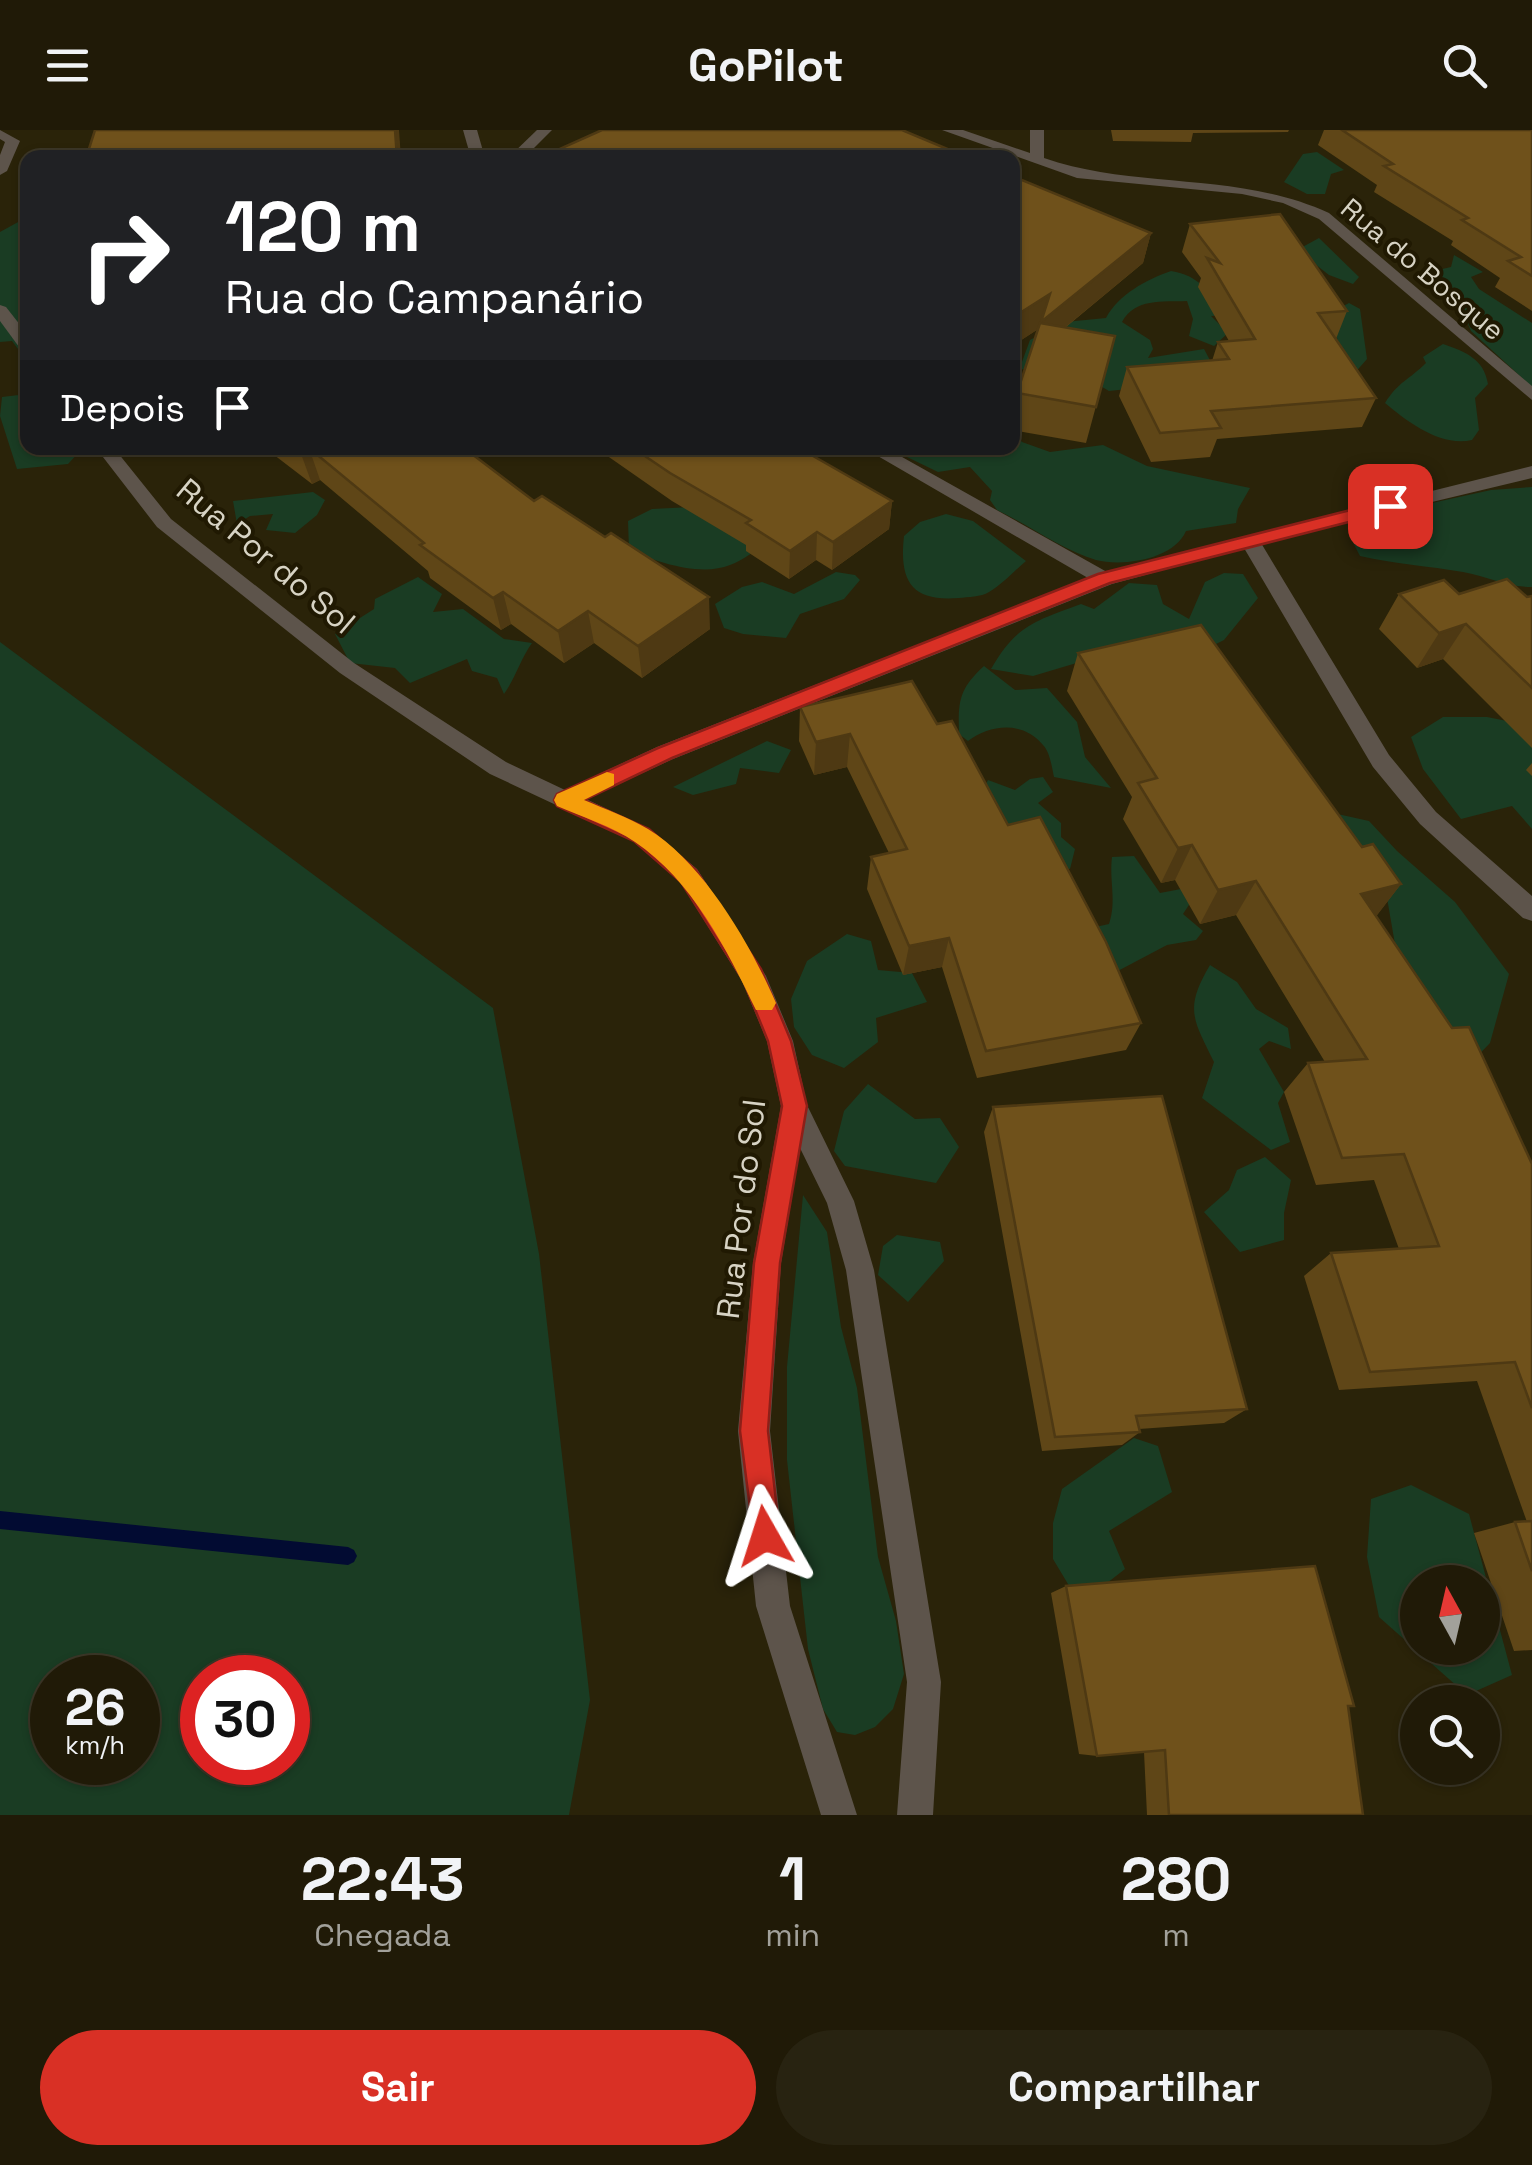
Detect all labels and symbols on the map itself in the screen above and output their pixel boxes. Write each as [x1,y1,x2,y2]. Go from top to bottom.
street label: Rua do Bosque [1334,190,1512,348]
pin [1348,464,1433,549]
street label: Rua Por do Sol [168,470,364,642]
street label: Rua Por do Sol [708,1097,774,1321]
position arrow [713,1484,817,1588]
north arrow [1400,1565,1500,1665]
speed limit sign: 30 [180,1655,310,1785]

